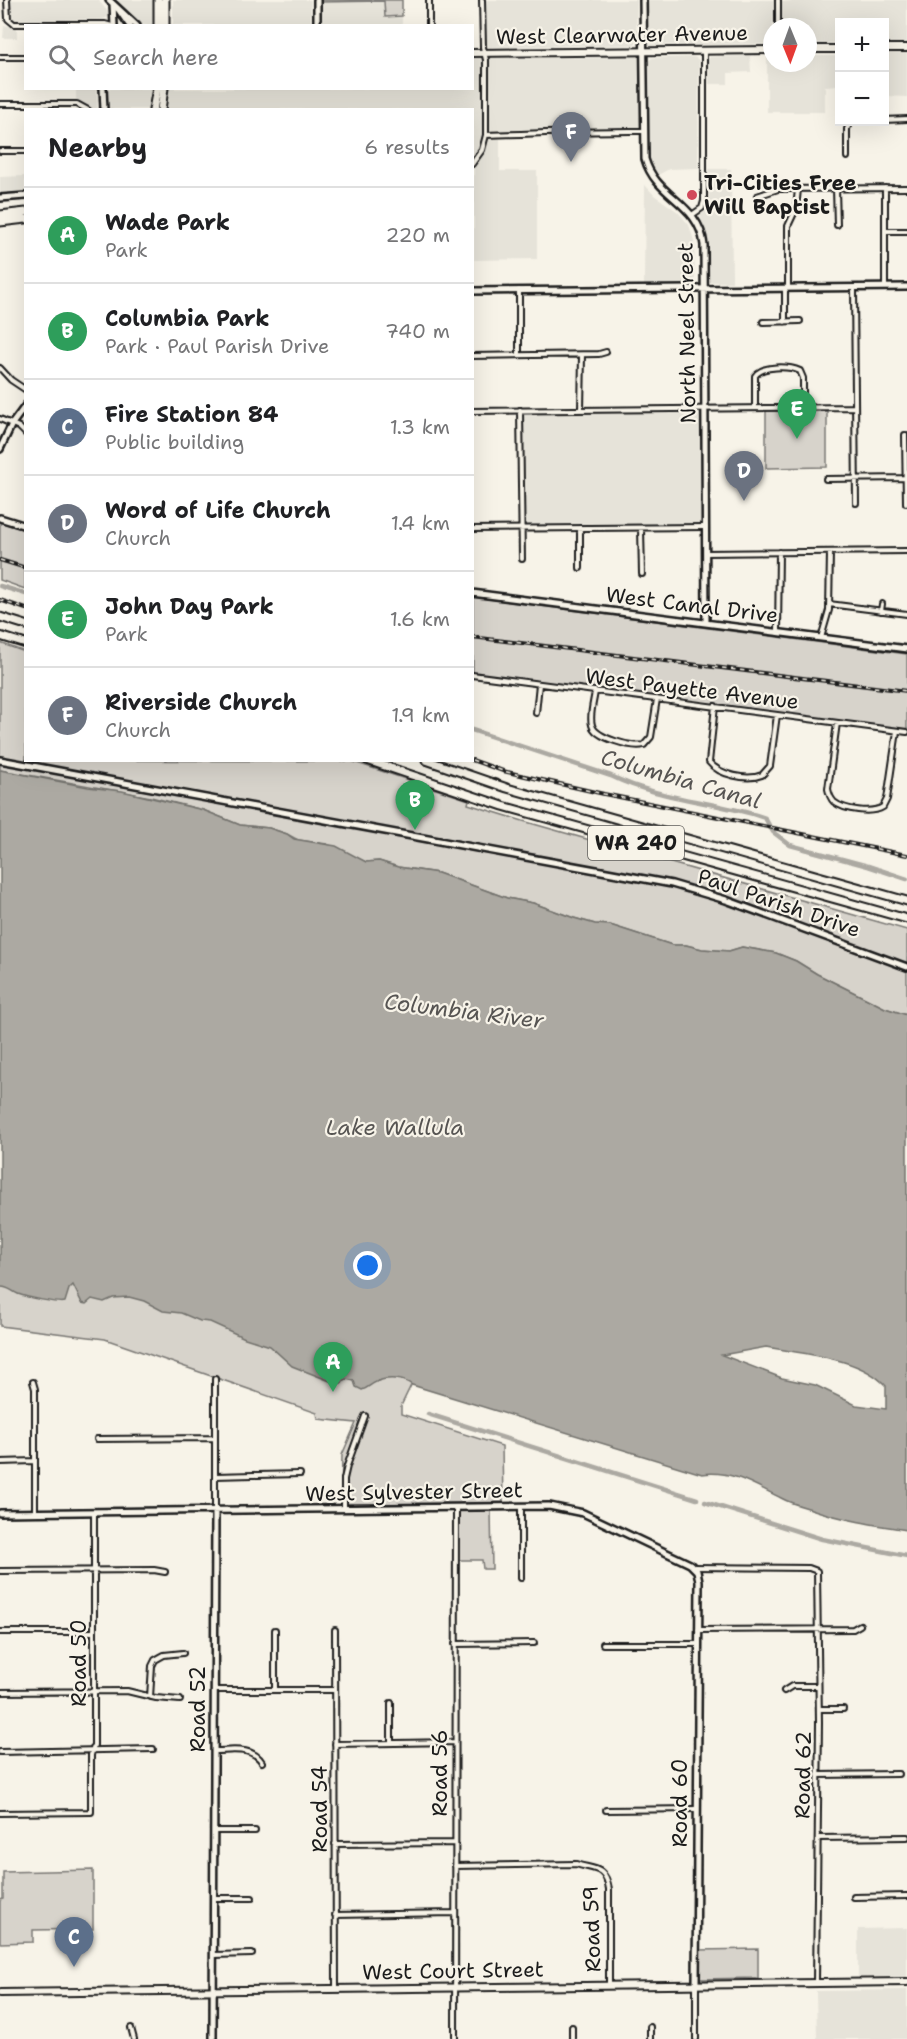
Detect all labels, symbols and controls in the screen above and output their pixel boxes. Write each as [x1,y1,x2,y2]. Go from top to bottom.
north arrow [763,18,817,72]
map controls [835,18,889,126]
button: + [835,18,889,72]
street label: West Clearwater Avenue [496,19,748,51]
search box [24,24,474,90]
icon: search [45,41,78,74]
text: Search here [93,43,219,72]
button: − [835,72,889,126]
pin: F [552,112,590,162]
text: Nearby [48,130,147,165]
text: 6 results [364,134,450,160]
place label: Tri-Cities Free Will Baptist [704,169,857,221]
marker: Tri-Cities Free Will Baptist [685,188,699,202]
text: Wade Park [105,208,230,237]
text: A [60,222,75,248]
text: 220 m [386,222,450,248]
text: Park [105,237,148,263]
street label: North Neel Street [671,242,703,424]
text: Columbia Park [105,304,270,333]
text: B [61,318,74,344]
text: 740 m [385,318,450,344]
text: Park · Paul Parish Drive [105,333,329,359]
pin: E [778,390,816,439]
text: Fire Station 84 [105,400,278,429]
text: C [61,414,74,440]
text: 1.3 km [390,414,450,440]
text: Public building [105,429,244,455]
pin: D [724,452,764,501]
text: Word of Life Church [105,496,331,525]
text: D [60,510,75,536]
text: 1.4 km [391,510,450,536]
text: Church [105,525,171,551]
street label: West Canal Drive [604,581,780,629]
text: John Day Park [105,592,274,621]
text: E [61,606,74,632]
text: 1.6 km [390,606,450,632]
text: Park [105,621,148,647]
street label: West Payette Avenue [584,662,800,716]
text: Riverside Church [105,688,297,717]
text: F [62,702,73,728]
text: 1.9 km [391,702,450,728]
text: Church [105,717,171,743]
water label: Columbia Canal [598,742,764,816]
pin: B [396,780,434,830]
road number: WA 240 [588,826,684,860]
street label: Paul Parish Drive [694,862,864,944]
water label: Columbia River [383,987,546,1035]
water label: Lake Wallula [326,1113,464,1142]
your location [353,1251,382,1280]
pin: A [314,1342,352,1392]
street label: West Sylvester Street [305,1476,523,1508]
street label: Road 50 [65,1619,93,1707]
street label: Road 52 [184,1666,212,1752]
street label: Road 56 [426,1729,454,1817]
street label: Road 62 [788,1731,818,1819]
street label: Road 60 [666,1759,694,1847]
street label: Road 54 [306,1766,334,1852]
street label: Road 59 [576,1885,608,1973]
pin: C [54,1918,94,1967]
street label: West Court Street [362,1955,544,1987]

